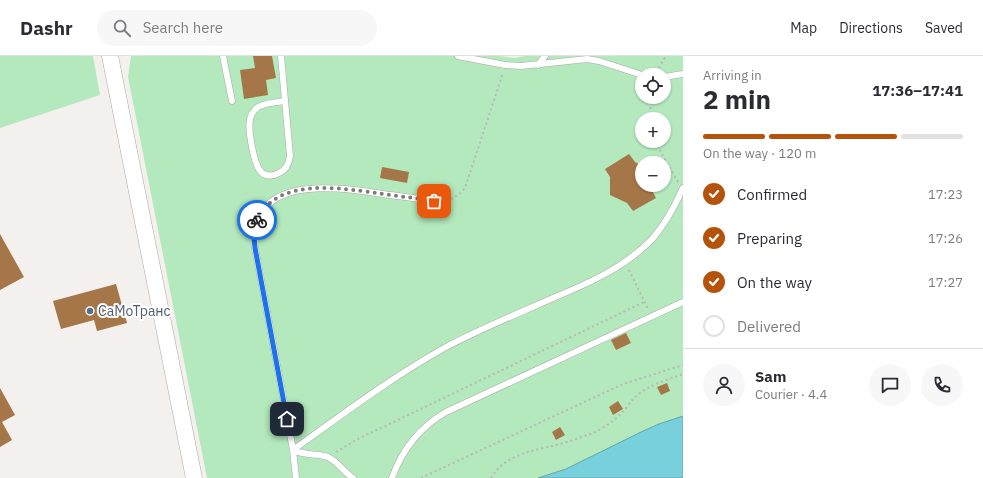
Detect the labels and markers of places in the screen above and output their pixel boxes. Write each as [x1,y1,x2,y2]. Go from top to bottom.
pin [417,184,451,218]
place label: СаМоТранс [98,302,171,320]
marker: СаМоТранс [85,306,95,316]
pin [270,402,304,436]

